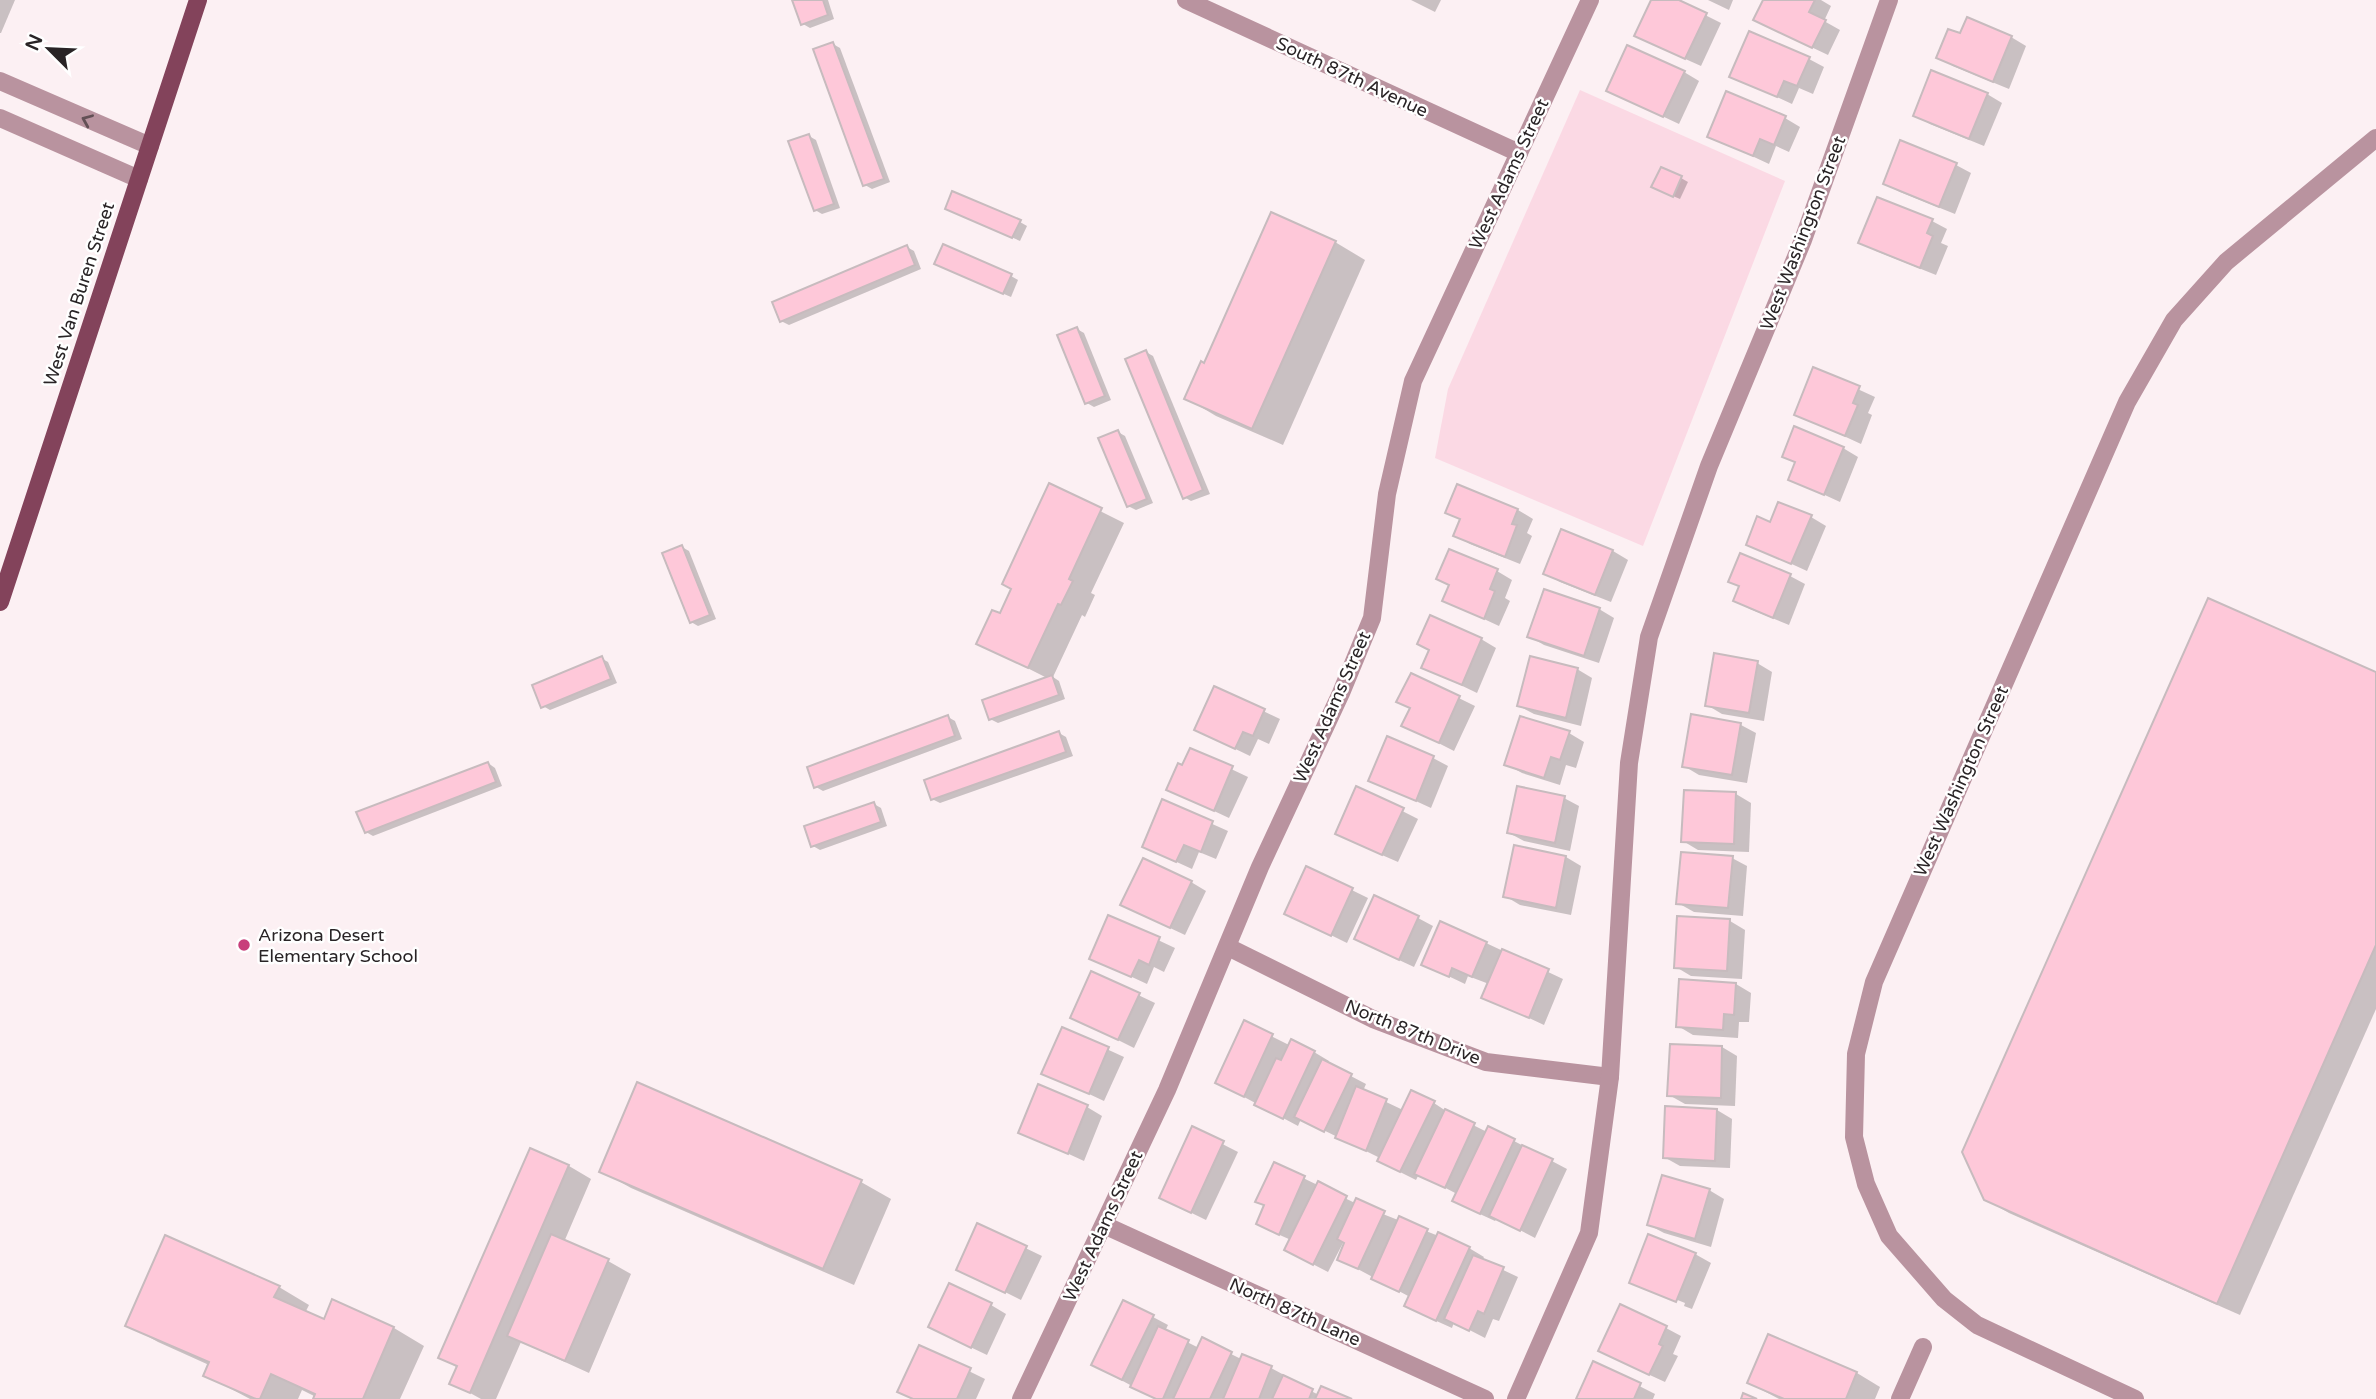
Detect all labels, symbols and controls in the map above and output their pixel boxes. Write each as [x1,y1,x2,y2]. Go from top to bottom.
north arrow [14,14,84,84]
text: N [21,31,48,54]
street label: South 87th Avenue [1273,32,1431,122]
street label: West Adams Street [1464,95,1554,253]
one-way arrow [82,114,94,128]
street label: West Washington Street [1756,133,1850,333]
street label: West Van Buren Street [39,199,119,389]
street label: West Adams Street [1289,628,1375,786]
street label: West Washington Street [1909,682,2013,880]
place label: Arizona Desert Elementary School [258,924,418,967]
marker: Arizona Desert Elementary School [236,937,252,953]
street label: North 87th Drive [1342,995,1484,1069]
street label: West Adams Street [1058,1147,1148,1305]
street label: North 87th Lane [1226,1273,1364,1351]

